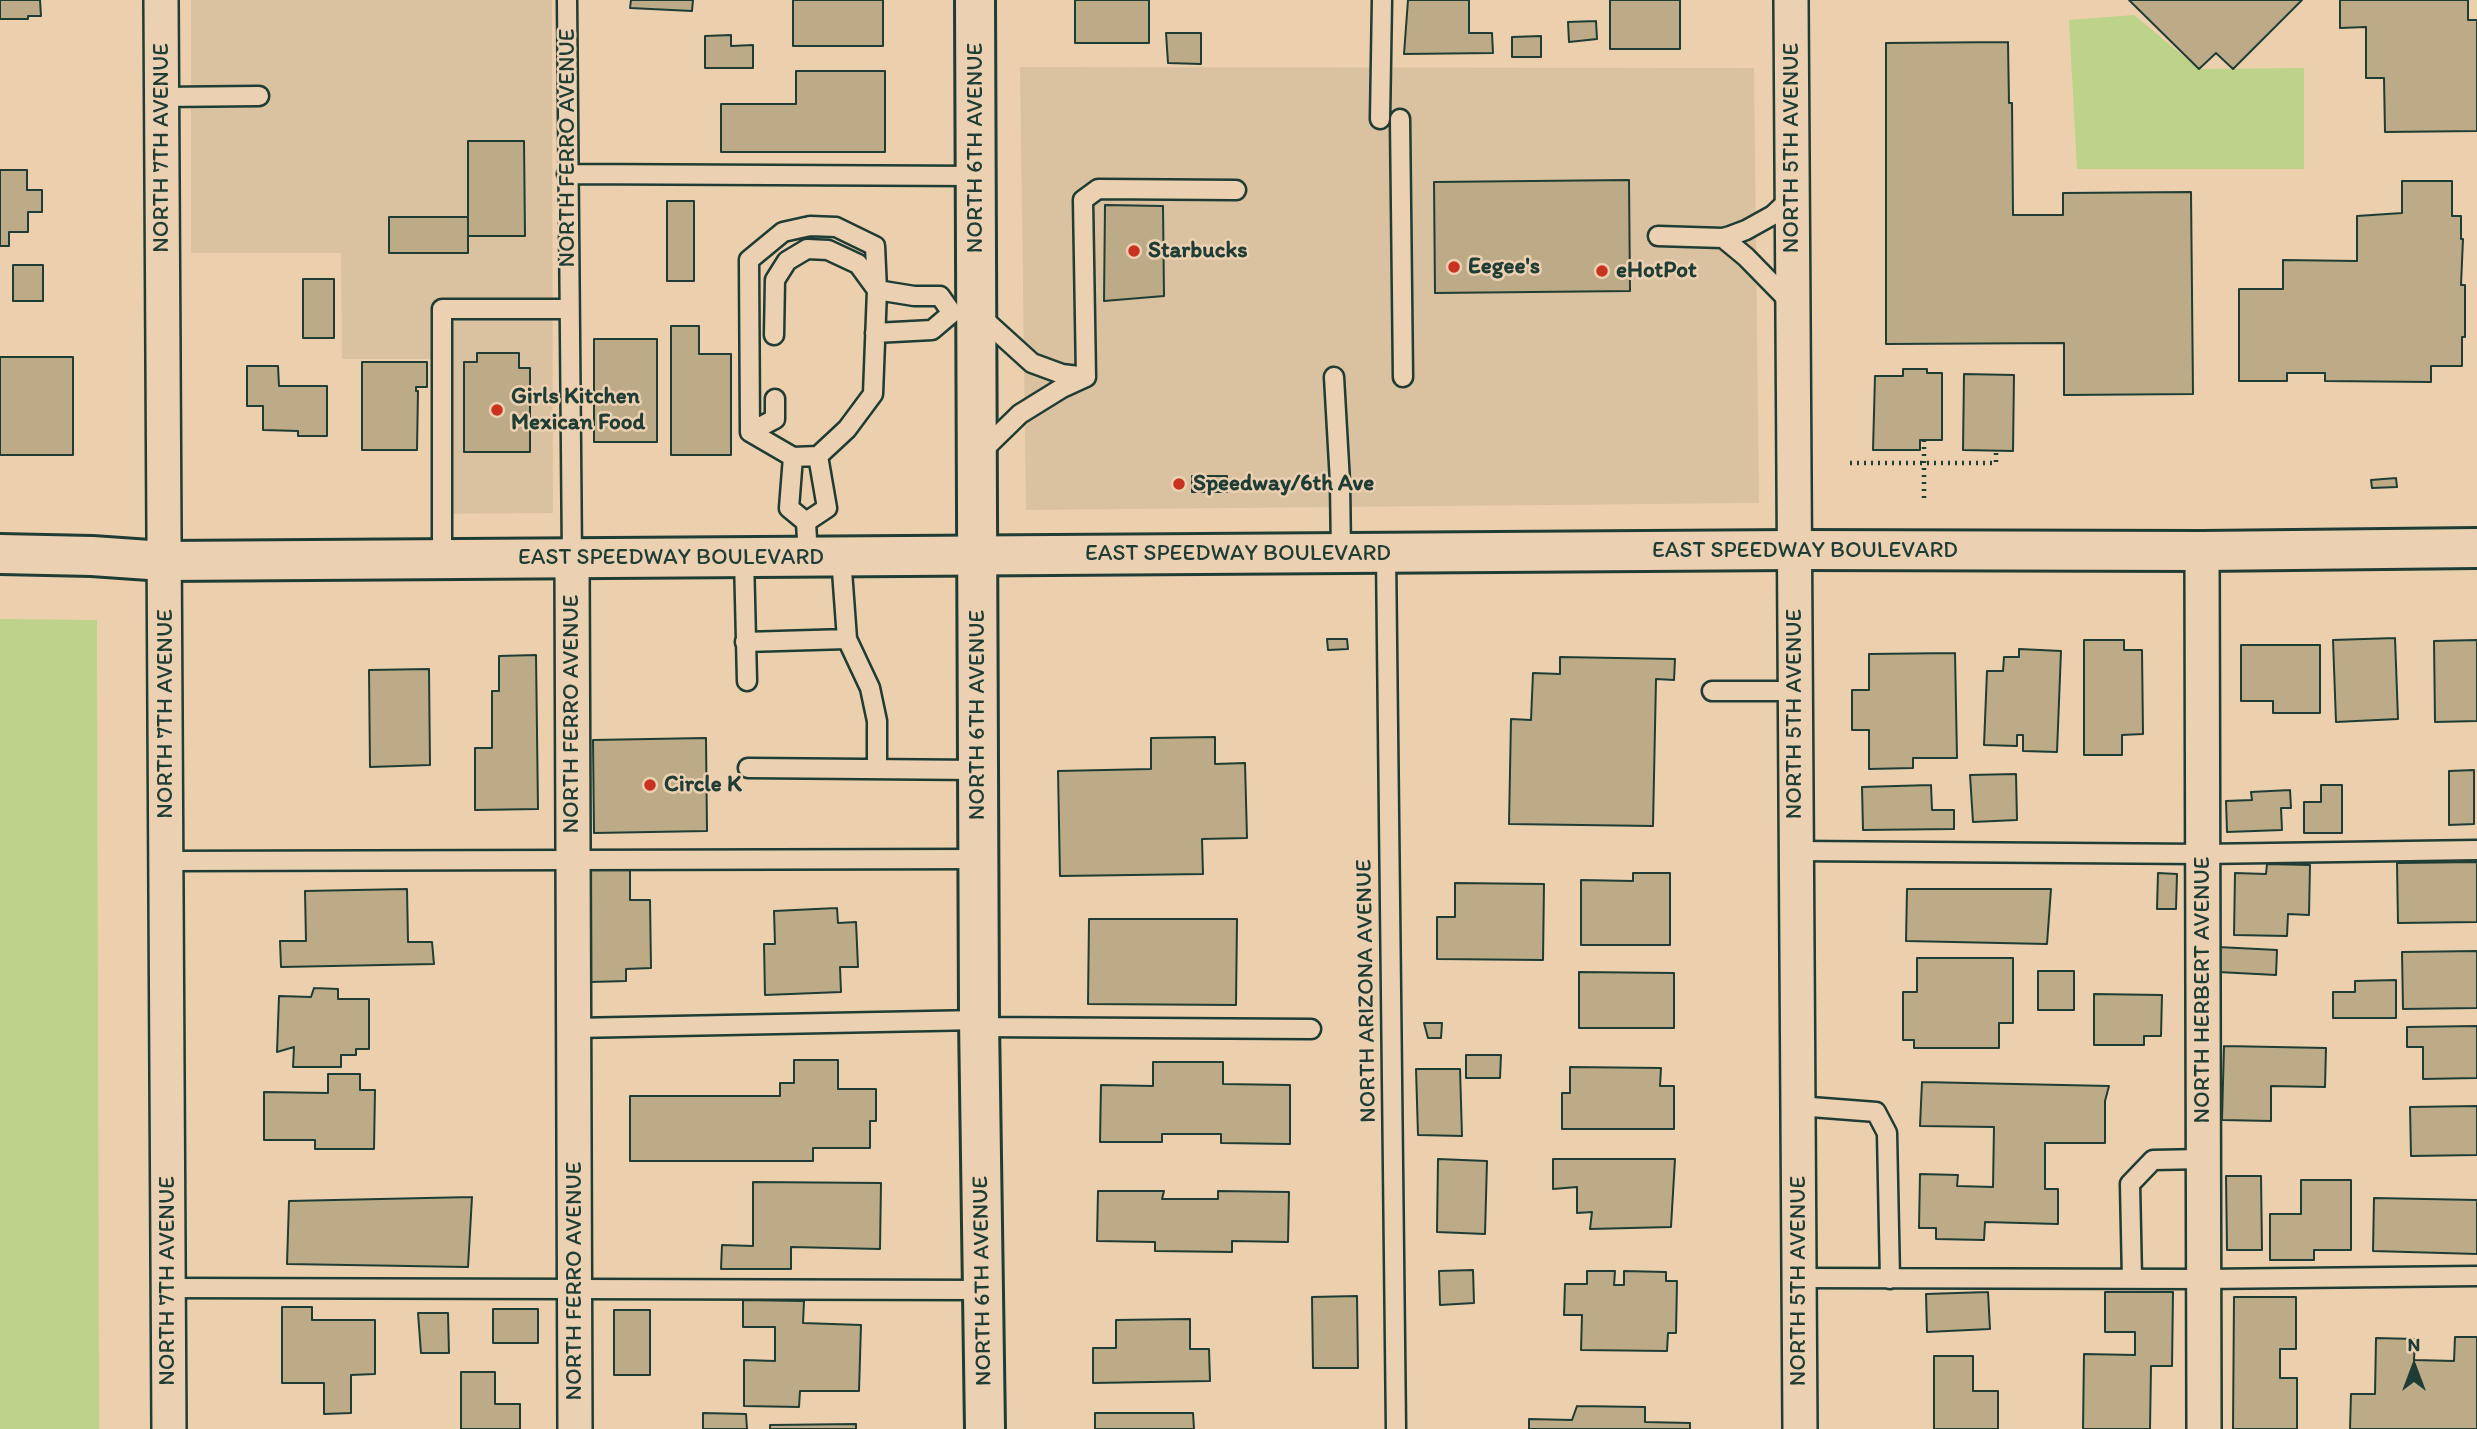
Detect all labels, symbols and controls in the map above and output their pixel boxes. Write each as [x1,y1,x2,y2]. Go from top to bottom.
street label: NORTH FERRO AVENUE [554,29,582,267]
street label: NORTH 7TH AVENUE [148,43,176,253]
street label: NORTH 6TH AVENUE [962,43,990,253]
street label: NORTH 5TH AVENUE [1778,43,1806,253]
place label: Starbucks [1148,237,1248,265]
marker: Starbucks [1126,243,1142,259]
place label: Eegee's [1468,253,1540,281]
place label: eHotPot [1616,257,1697,285]
marker: Eegee's [1446,259,1462,275]
marker: eHotPot [1594,263,1610,279]
place label: Girls Kitchen Mexican Food [511,383,645,437]
marker: Girls Kitchen Mexican Food [489,402,505,418]
place label: Speedway/6th Ave [1193,470,1374,498]
marker: Speedway/6th Ave [1171,476,1187,492]
street label: EAST SPEEDWAY BOULEVARD [1652,537,1958,565]
street label: EAST SPEEDWAY BOULEVARD [1085,540,1391,568]
street label: EAST SPEEDWAY BOULEVARD [518,544,824,572]
street label: NORTH FERRO AVENUE [558,595,586,833]
street label: NORTH 7TH AVENUE [152,609,180,819]
street label: NORTH 5TH AVENUE [1781,609,1809,819]
street label: NORTH 6TH AVENUE [964,610,992,820]
place label: Circle K [664,771,742,799]
marker: Circle K [642,777,658,793]
street label: NORTH HERBERT AVENUE [2189,856,2217,1124]
street label: NORTH ARIZONA AVENUE [1351,859,1383,1123]
street label: NORTH FERRO AVENUE [561,1162,589,1400]
street label: NORTH 7TH AVENUE [154,1176,182,1386]
street label: NORTH 6TH AVENUE [967,1176,999,1386]
street label: NORTH 5TH AVENUE [1785,1176,1813,1386]
north arrow [2379,1331,2449,1401]
text: N [2408,1333,2420,1356]

